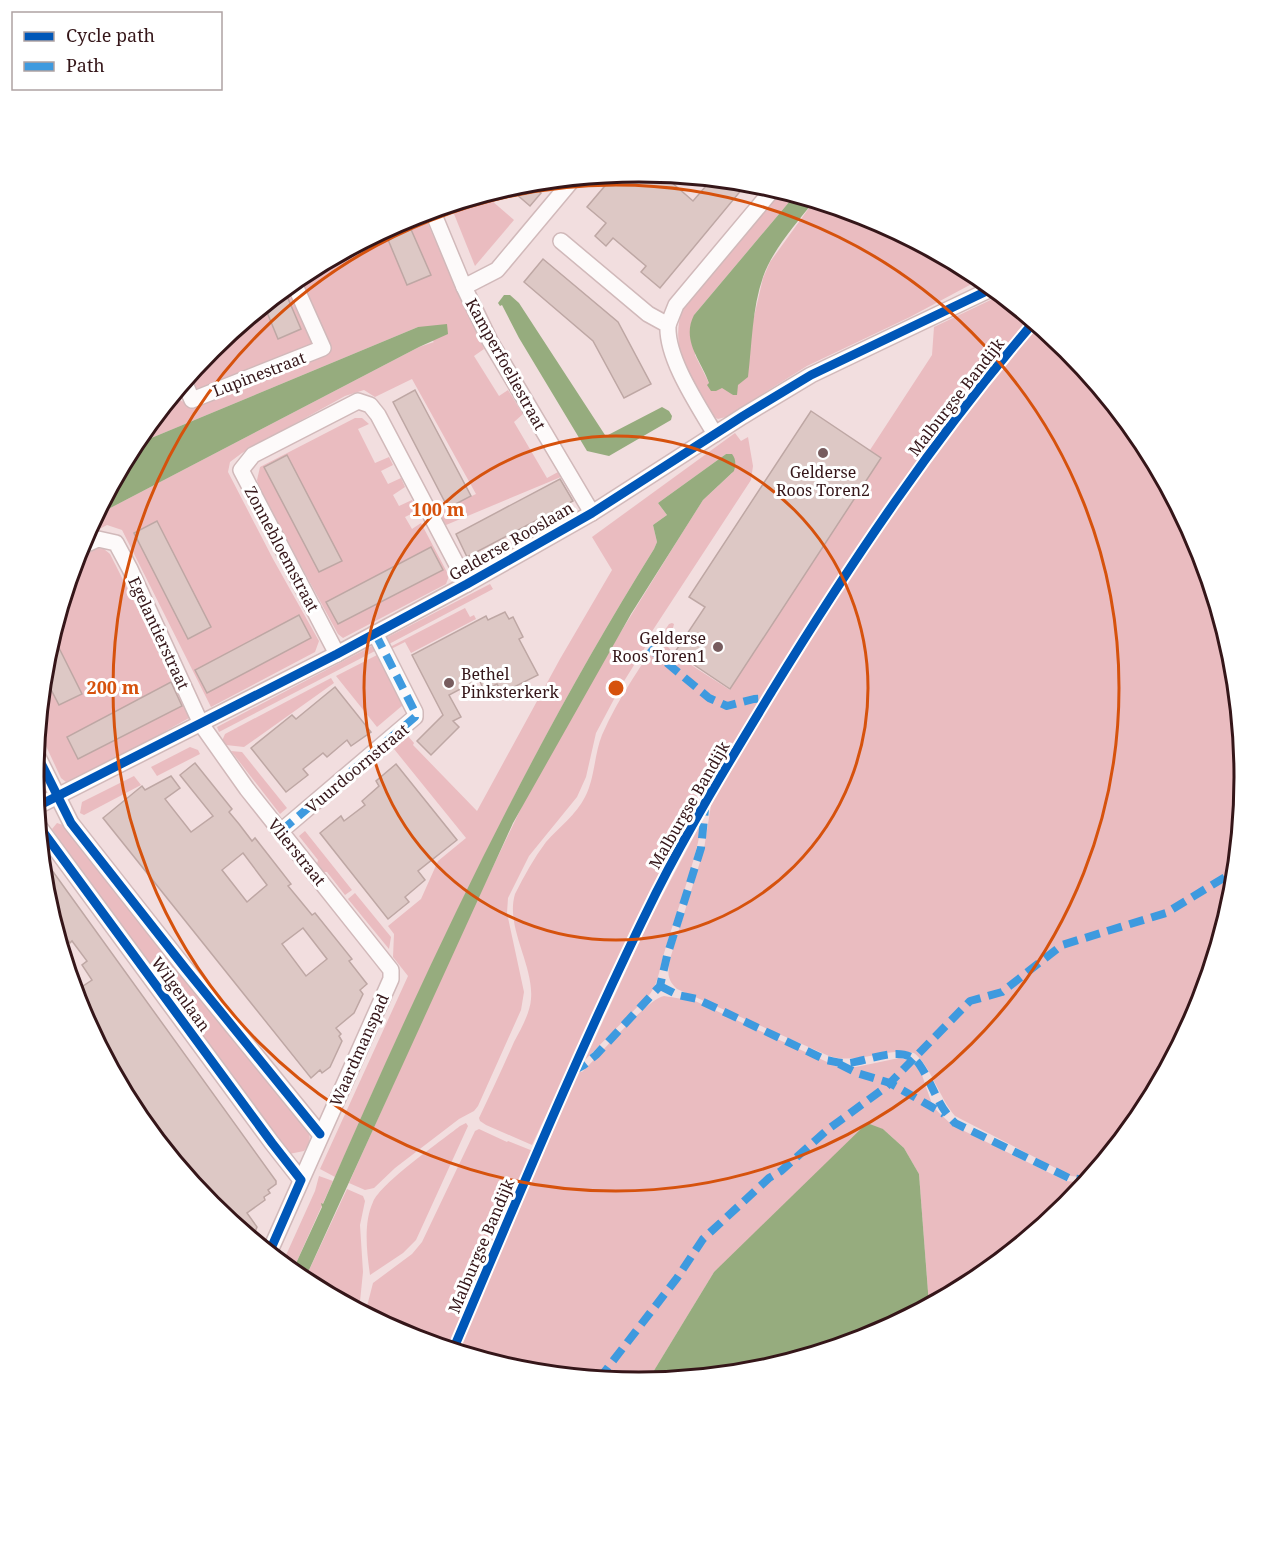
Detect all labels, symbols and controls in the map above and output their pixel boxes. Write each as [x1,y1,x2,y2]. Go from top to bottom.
legend [12,12,222,90]
text: Cycle path [66,23,155,47]
text: Path [66,53,105,77]
street label: Kamperfoeliestraat [461,294,552,434]
street label: Malburgse Bandijk [903,333,1009,460]
street label: Lupinestraat [209,346,309,402]
marker: Gelderse Roos Toren2 [816,446,830,460]
place label: Gelderse Roos Toren2 [776,461,870,501]
street label: Zonnebloemstraat [240,482,325,616]
street label: Gelderse Rooslaan [445,496,577,586]
text: 100 m [412,497,465,521]
street label: Egelantierstraat [123,573,195,693]
place label: Gelderse Roos Toren1 [612,627,706,667]
marker: Gelderse Roos Toren1 [711,640,725,654]
place label: Bethel Pinksterkerk [461,663,560,703]
text: 200 m [87,675,140,699]
marker: Bethel Pinksterkerk [442,676,456,690]
centre of rings [606,678,626,698]
street label: Vuurdoornstraat [301,718,414,818]
street label: Malburgse Bandijk [643,737,735,873]
street label: Vlierstraat [263,814,331,891]
street label: Wilgenlaan [146,952,216,1036]
street label: Waardmanspad [324,990,394,1110]
street label: Malburgse Bandijk [443,1175,519,1317]

